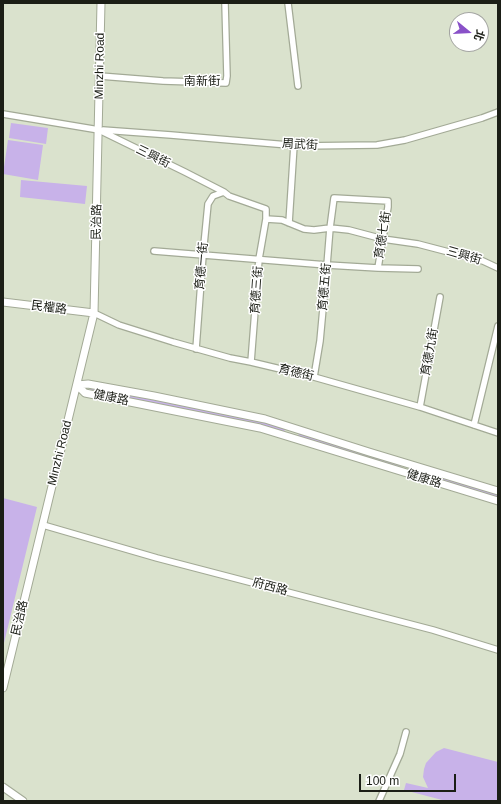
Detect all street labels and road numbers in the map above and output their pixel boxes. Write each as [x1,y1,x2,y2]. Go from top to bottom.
street label: Minzhi Road [92,33,108,99]
street label: 南新街 [184,75,220,89]
street label: 周武街 [282,137,318,153]
street label: 三興街 [134,143,172,171]
street label: 民治路 [89,204,105,240]
street label: 育德七街 [372,210,394,260]
street label: 育德一街 [193,241,211,291]
street label: 三興街 [445,244,483,268]
street label: 育德五街 [316,262,334,312]
street label: 育德三街 [248,266,266,314]
street label: 民權路 [30,299,68,317]
street label: 育德九街 [419,327,441,377]
street label: 育德街 [277,362,315,384]
street label: 健康路 [92,387,130,409]
street label: Minzhi Road [45,419,75,487]
street label: 健康路 [405,467,443,491]
street label: 府西路 [251,575,289,599]
street label: 民治路 [9,599,31,637]

